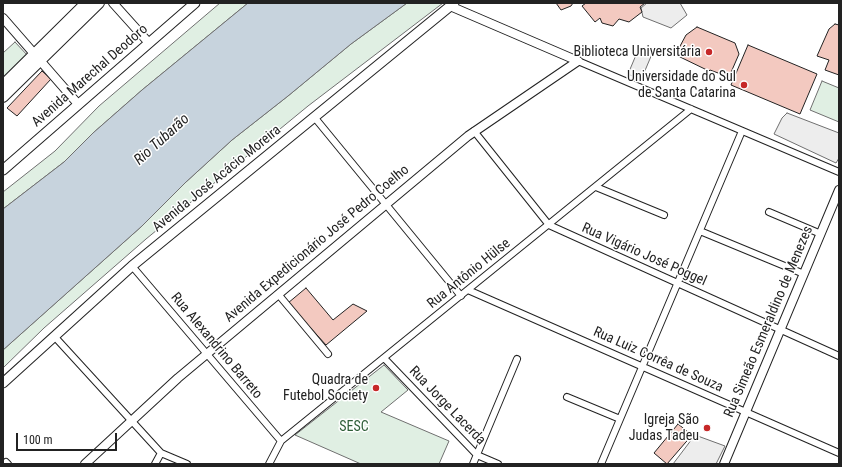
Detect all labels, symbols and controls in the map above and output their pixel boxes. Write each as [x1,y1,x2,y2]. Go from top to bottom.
street label: Avenida Marechal Deodoro [29,21,151,131]
place label: Biblioteca Universitária [573,44,701,60]
marker: Biblioteca Universitária [704,47,714,57]
place label: Universidade do Sul de Santa Catarina [627,69,736,102]
marker: Universidade do Sul de Santa Catarina [739,80,749,90]
water label: Rio Tubarão [131,110,193,170]
street label: Avenida José Acácio Moreira [149,122,285,236]
street label: Avenida Expedicionário José Pedro Coelho [221,162,413,326]
street label: Rua Vigário José Poggel [579,220,709,290]
street label: Rua Simeão Esmeraldino de Menezes [721,224,817,420]
street label: Rua Antônio Hülse [424,235,514,313]
street label: Rua Alexandrino Barreto [167,290,265,402]
street label: Rua Luiz Corrêa de Souza [591,324,725,396]
street label: Rua Jorge Lacerda [405,363,489,449]
place label: Quadra de Futebol Society [283,372,368,404]
marker: Quadra de Futebol Society [371,383,381,393]
place label: Igreja São Judas Tadeu [629,412,699,444]
park label: SESC [339,419,369,435]
marker: Igreja São Judas Tadeu [702,423,712,433]
scale bar [18,425,119,451]
text: 100 m [23,433,53,447]

